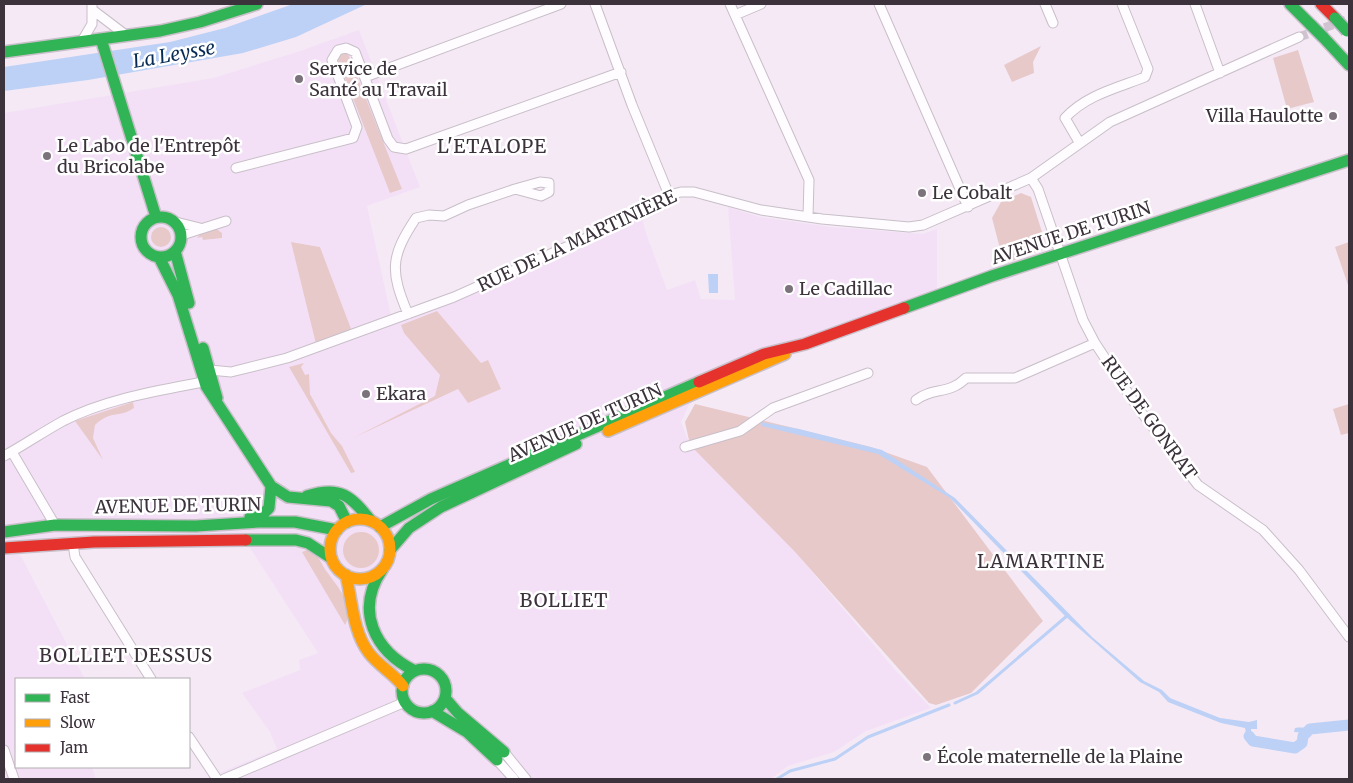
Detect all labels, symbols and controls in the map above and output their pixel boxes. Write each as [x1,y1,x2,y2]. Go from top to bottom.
water label: La Leysse [131,35,217,73]
place label: Service de Santé au Travail [309,57,448,101]
marker: Service de Santé au Travail [293,73,305,85]
place label: Villa Haulotte [1205,104,1323,127]
marker: Villa Haulotte [1327,110,1339,122]
place label: Le Labo de l'Entrepôt du Bricolabe [57,134,240,178]
district label: L'ETALOPE [437,134,547,158]
marker: Le Labo de l'Entrepôt du Bricolabe [41,150,53,162]
place label: Le Cobalt [932,181,1012,204]
street label: RUE DE LA MARTINIÈRE [474,184,681,297]
marker: Le Cobalt [916,187,928,199]
street label: AVENUE DE TURIN [987,196,1153,269]
place label: Le Cadillac [799,277,892,300]
marker: Le Cadillac [783,283,795,295]
street label: RUE DE GONRAT [1097,351,1202,485]
street label: AVENUE DE TURIN [503,378,665,467]
place label: Ekara [376,382,426,405]
marker: Ekara [360,388,372,400]
street label: AVENUE DE TURIN [94,493,261,518]
district label: LAMARTINE [977,549,1105,573]
district label: BOLLIET [519,588,609,612]
district label: BOLLIET DESSUS [39,643,213,667]
legend [15,678,190,768]
text: Fast [60,688,90,707]
text: Slow [60,713,95,732]
text: Jam [59,738,88,757]
place label: École maternelle de la Plaine [937,745,1183,768]
marker: École maternelle de la Plaine [921,751,933,763]

